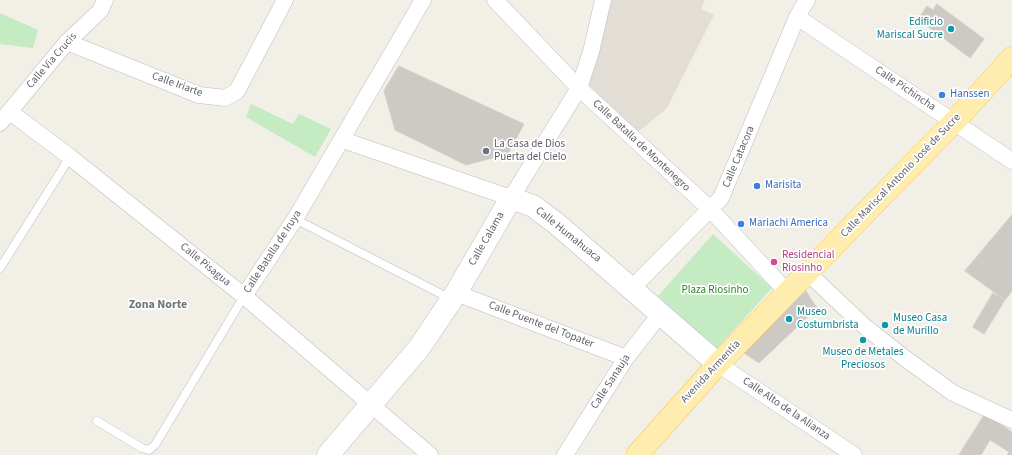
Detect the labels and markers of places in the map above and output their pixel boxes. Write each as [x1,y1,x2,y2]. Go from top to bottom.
place label: Edificio Mariscal Sucre [877,16,943,42]
marker: Edificio Mariscal Sucre [946,24,956,34]
place label: Hanssen [950,88,989,102]
marker: Hanssen [937,90,947,100]
place label: La Casa de Dios Puerta del Cielo [494,138,566,164]
marker: La Casa de Dios Puerta del Cielo [481,146,491,156]
place label: Marisita [765,179,801,193]
marker: Marisita [752,181,762,191]
place label: Mariachi America [749,217,828,231]
marker: Mariachi America [736,219,746,229]
place label: Residencial Riosinho [782,249,835,275]
marker: Residencial Riosinho [769,257,779,267]
place label: Museo Costumbrista [797,306,858,332]
place label: Museo Casa de Murillo [893,312,947,338]
marker: Museo Costumbrista [784,314,794,324]
marker: Museo Casa de Murillo [880,320,890,330]
marker: Museo de Metales Preciosos [858,335,868,345]
place label: Museo de Metales Preciosos [822,346,904,372]

